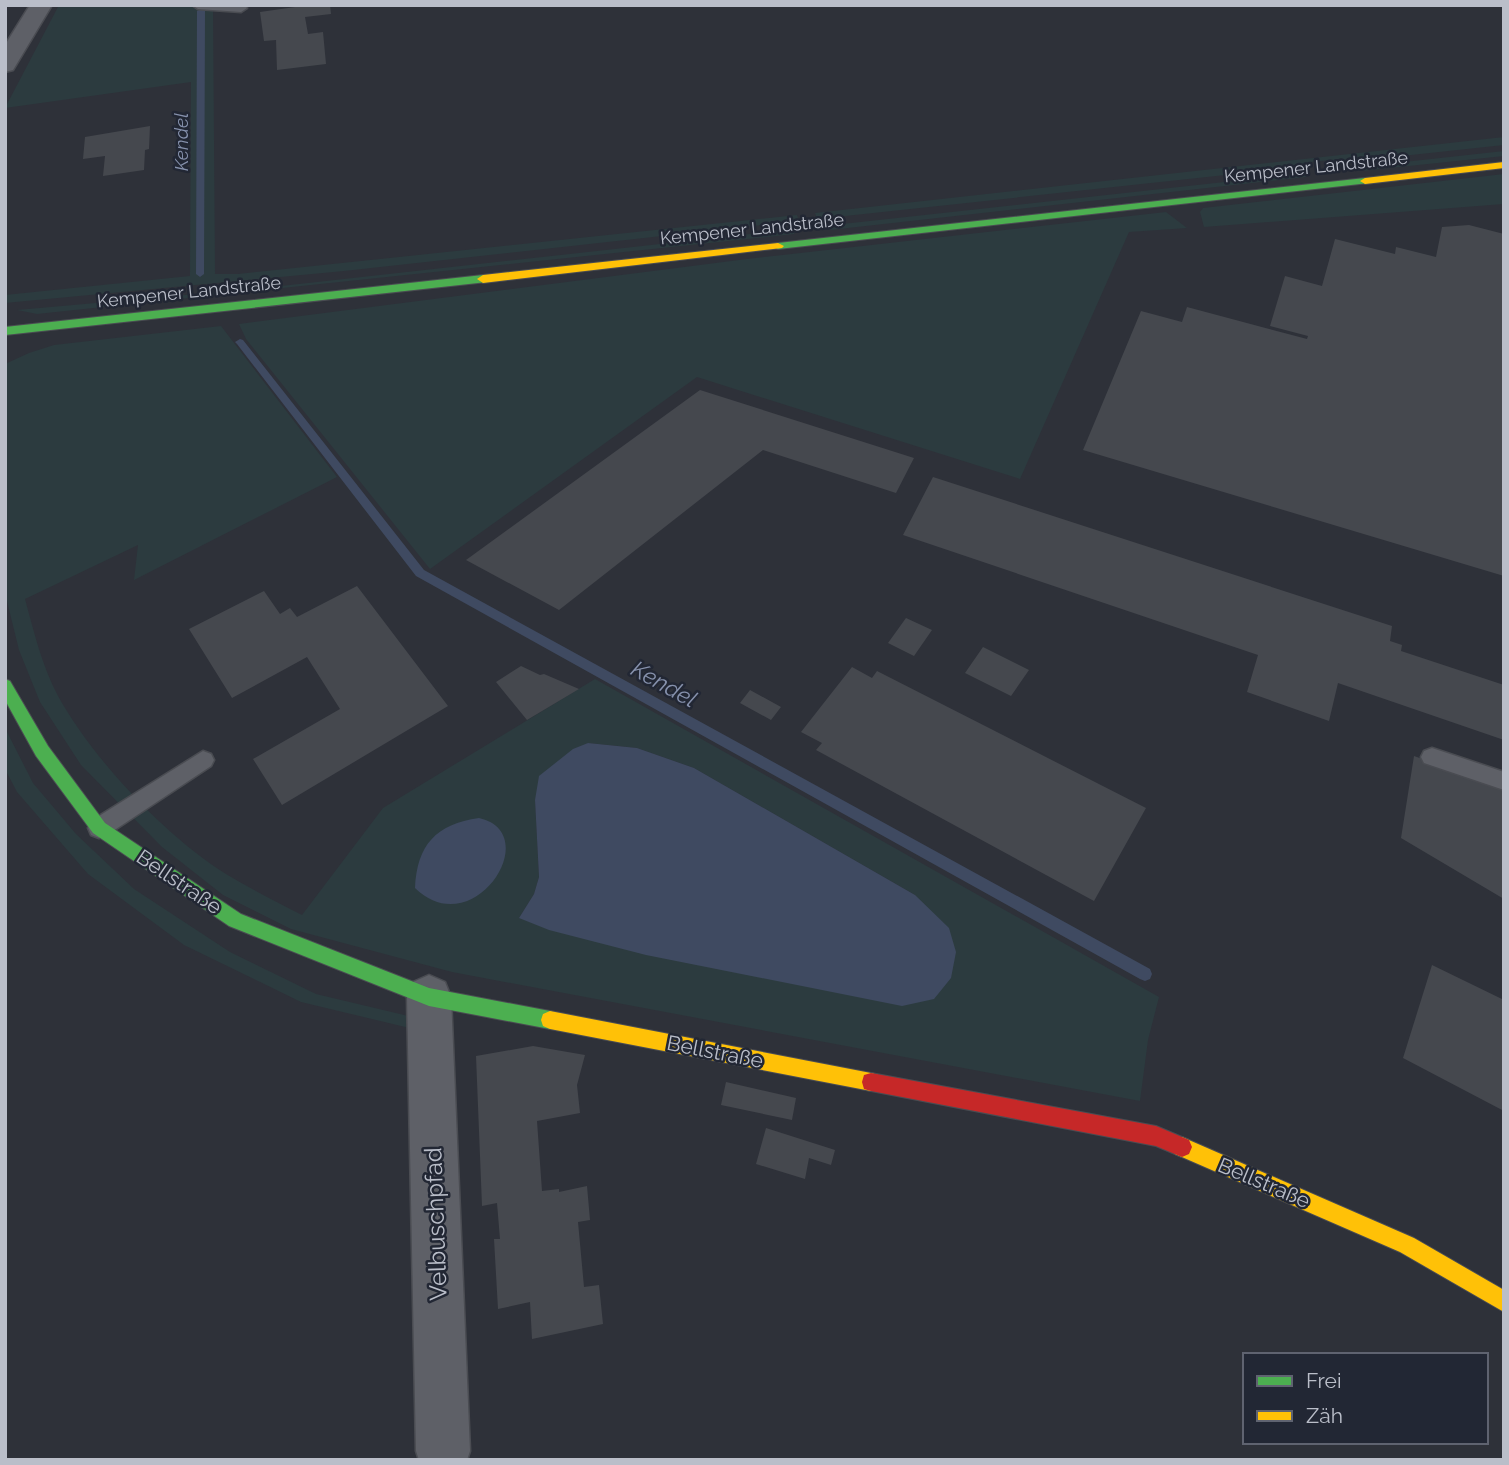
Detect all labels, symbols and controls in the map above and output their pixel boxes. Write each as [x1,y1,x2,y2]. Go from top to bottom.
water label: Kendel [170,113,192,171]
street label: Kempener Landstraße [1223,146,1409,187]
street label: Kempener Landstraße [659,208,845,249]
street label: Kempener Landstraße [96,271,282,312]
water label: Kendel [627,655,702,713]
street label: Bellstraße [132,844,227,919]
street label: Bellstraße [665,1030,765,1073]
street label: Velbuschpfad [418,1147,453,1301]
street label: Bellstraße [1214,1152,1314,1213]
legend [1243,1353,1488,1444]
text: Frei [1306,1368,1342,1393]
text: Zäh [1306,1403,1343,1428]

